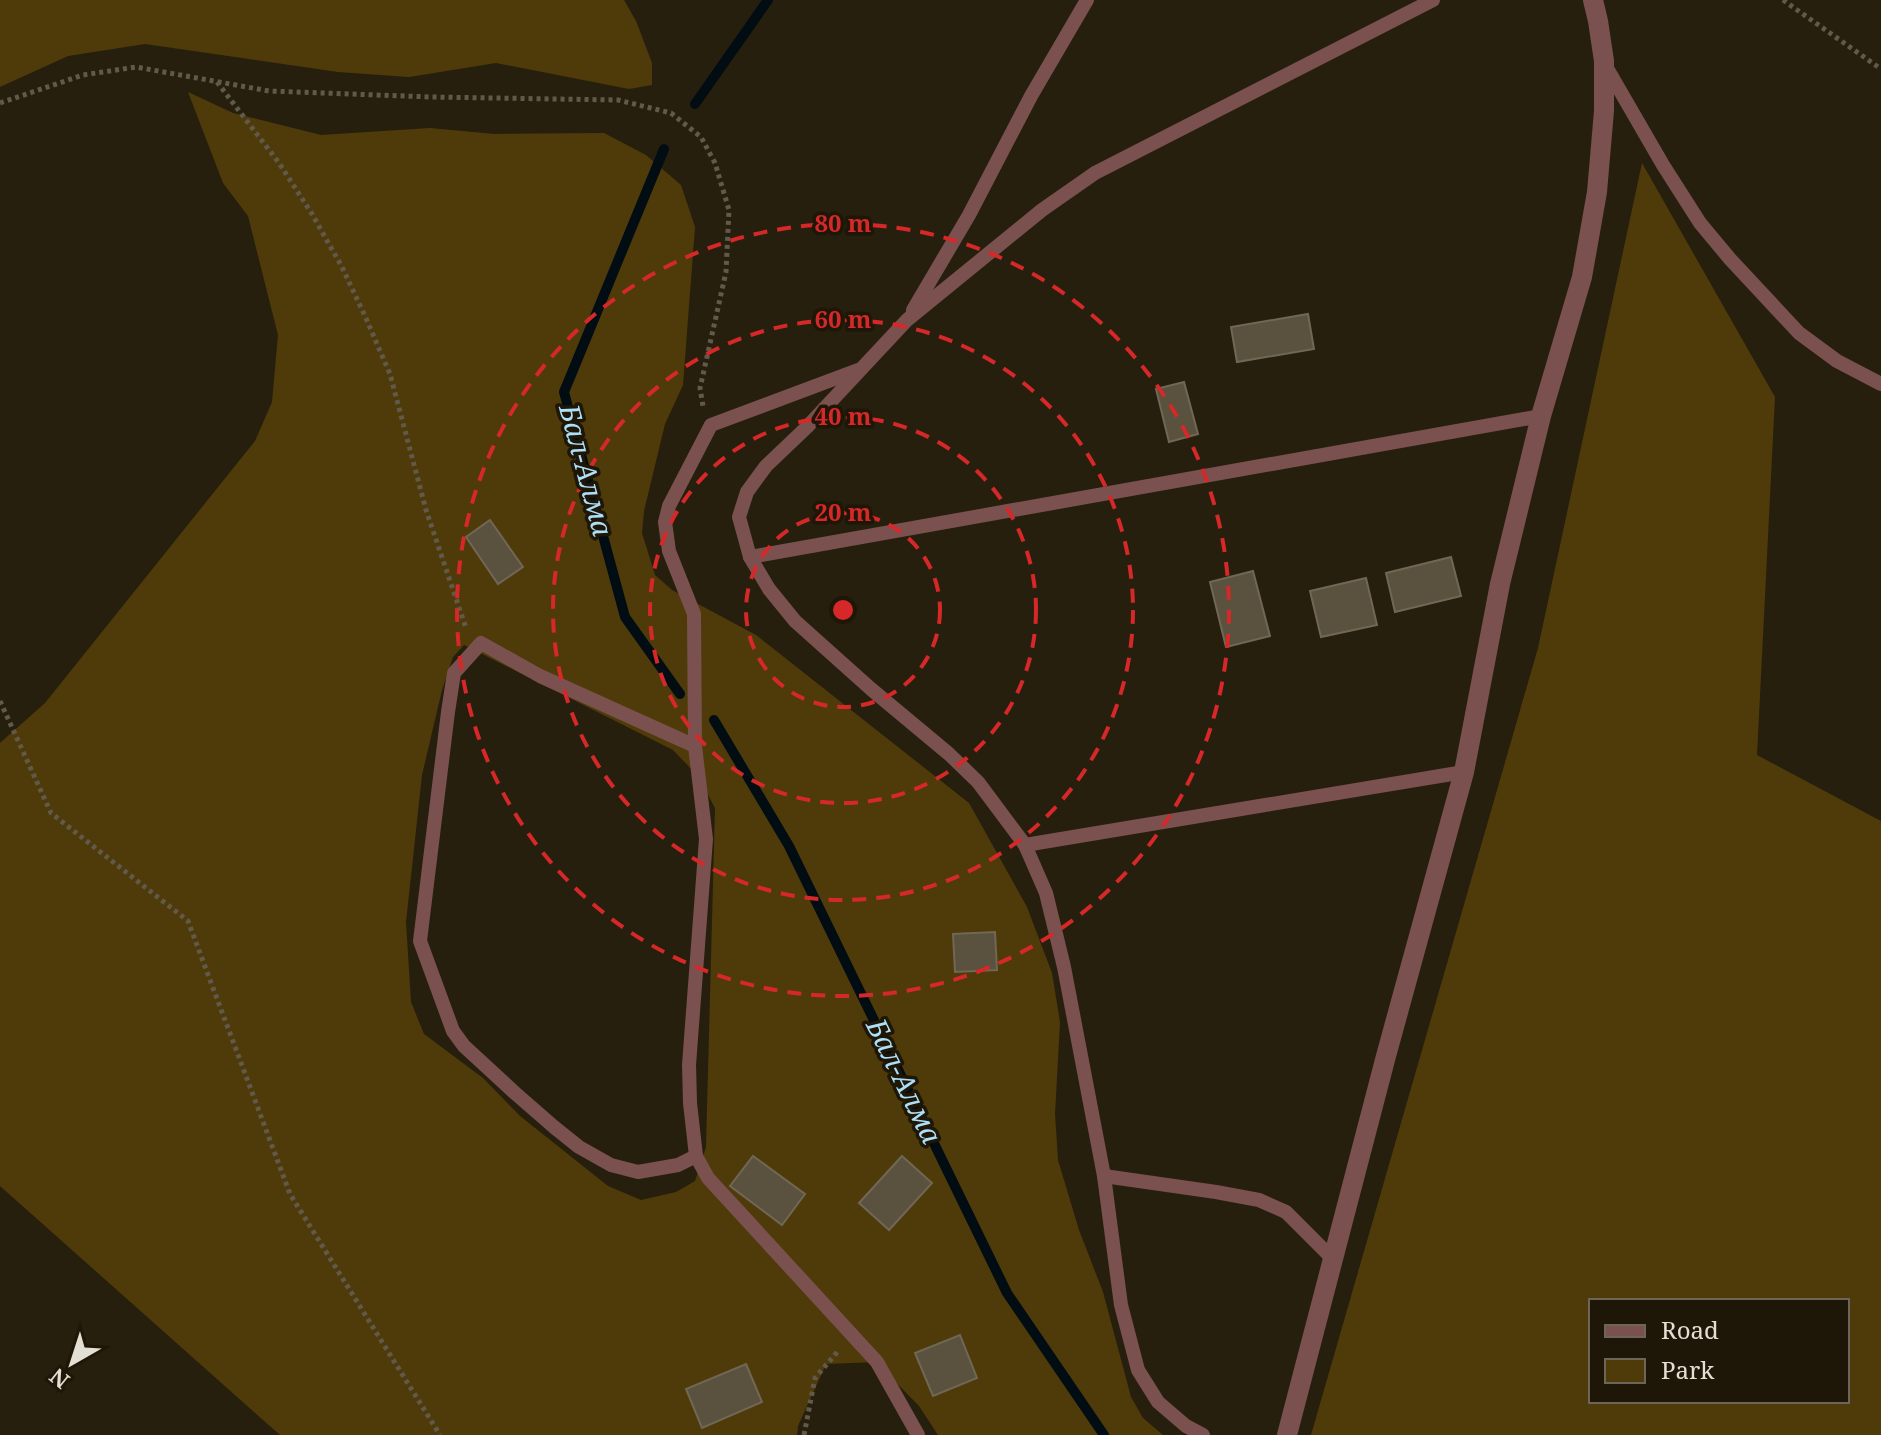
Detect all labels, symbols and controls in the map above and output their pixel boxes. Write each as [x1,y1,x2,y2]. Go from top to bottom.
text: 80 m [814,206,872,239]
text: 60 m [814,302,872,335]
water label: Бал-Алма [551,399,623,540]
text: 40 m [814,399,872,432]
text: 20 m [814,495,872,528]
centre of rings [829,596,857,624]
water label: Бал-Алма [858,1011,952,1150]
legend [1589,1299,1849,1403]
text: Road [1661,1313,1719,1346]
north arrow [32,1323,112,1403]
text: Park [1661,1353,1715,1386]
text: N [43,1362,75,1396]

